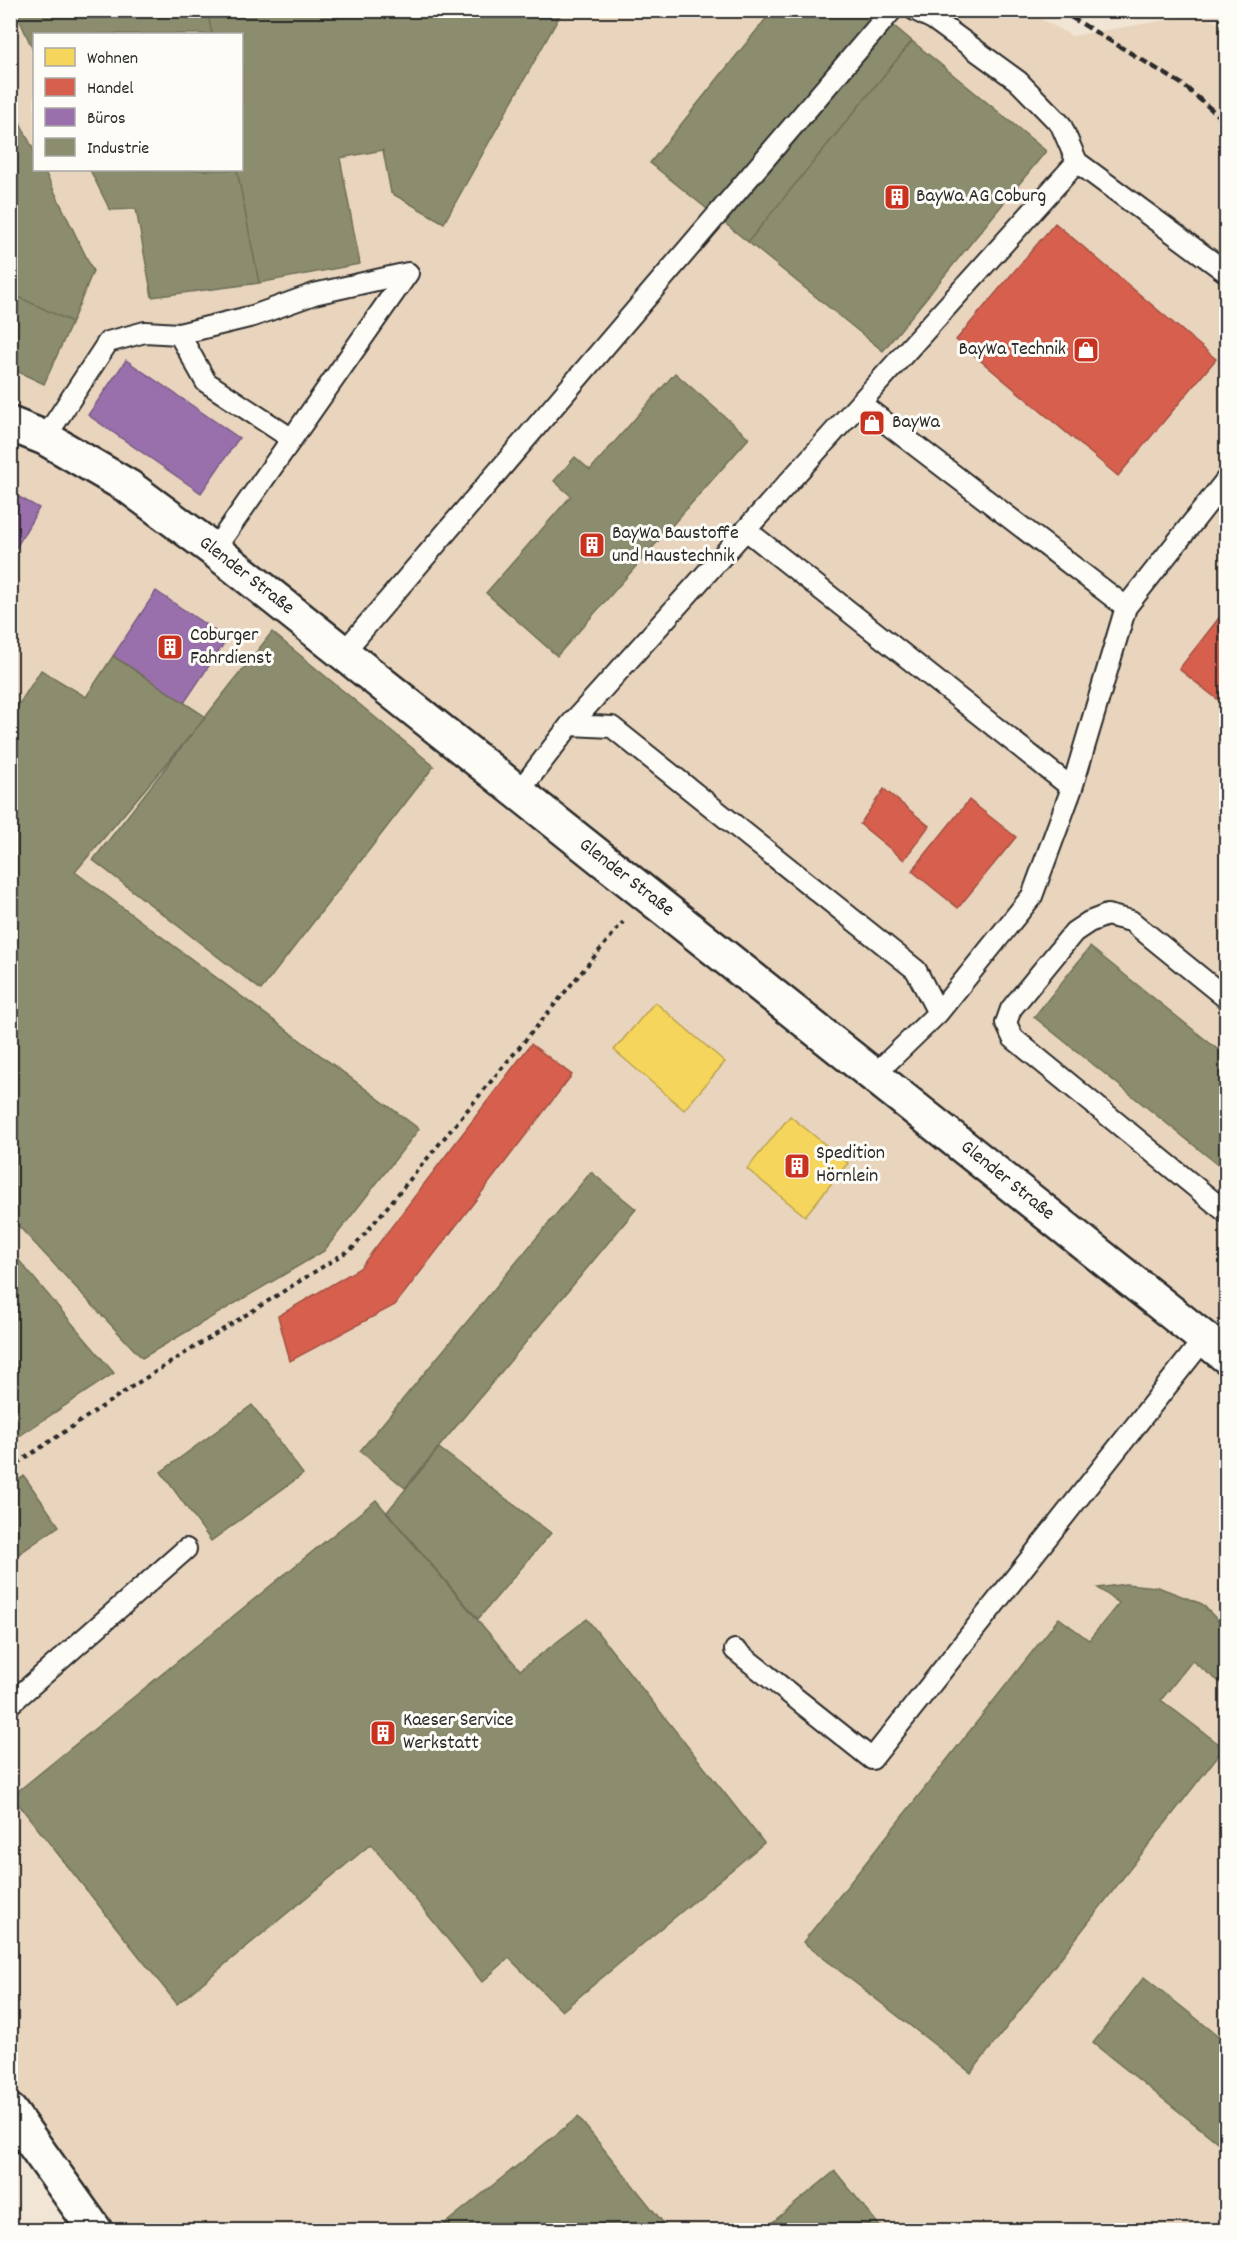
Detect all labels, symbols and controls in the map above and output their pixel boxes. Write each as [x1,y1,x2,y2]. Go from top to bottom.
legend [33,33,243,171]
text: Wohnen [87,47,138,72]
text: Handel [87,77,134,102]
text: Büros [87,107,126,132]
text: Industrie [87,137,149,162]
building icon: BayWa AG Coburg [882,182,912,212]
place label: BayWa AG Coburg [916,183,1046,211]
shop icon: BayWa Technik [1071,335,1101,365]
place label: BayWa Technik [959,336,1066,364]
shop icon: BayWa [857,408,887,438]
place label: BayWa [892,409,940,437]
place label: BayWa Baustoffe und Haustechnik [612,520,739,571]
street label: Glender Straße [192,530,300,622]
building icon: BayWa Baustoffe und Haustechnik [577,530,607,560]
place label: Coburger Fahrdienst [190,622,272,673]
building icon: Coburger Fahrdienst [155,632,185,662]
street label: Glender Straße [572,832,680,924]
street label: Glender Straße [954,1134,1060,1228]
place label: Spedition Hörnlein [816,1140,885,1191]
building icon: Spedition Hörnlein [782,1151,812,1181]
place label: Kaeser Service Werkstatt [403,1707,514,1758]
building icon: Kaeser Service Werkstatt [368,1718,398,1748]

